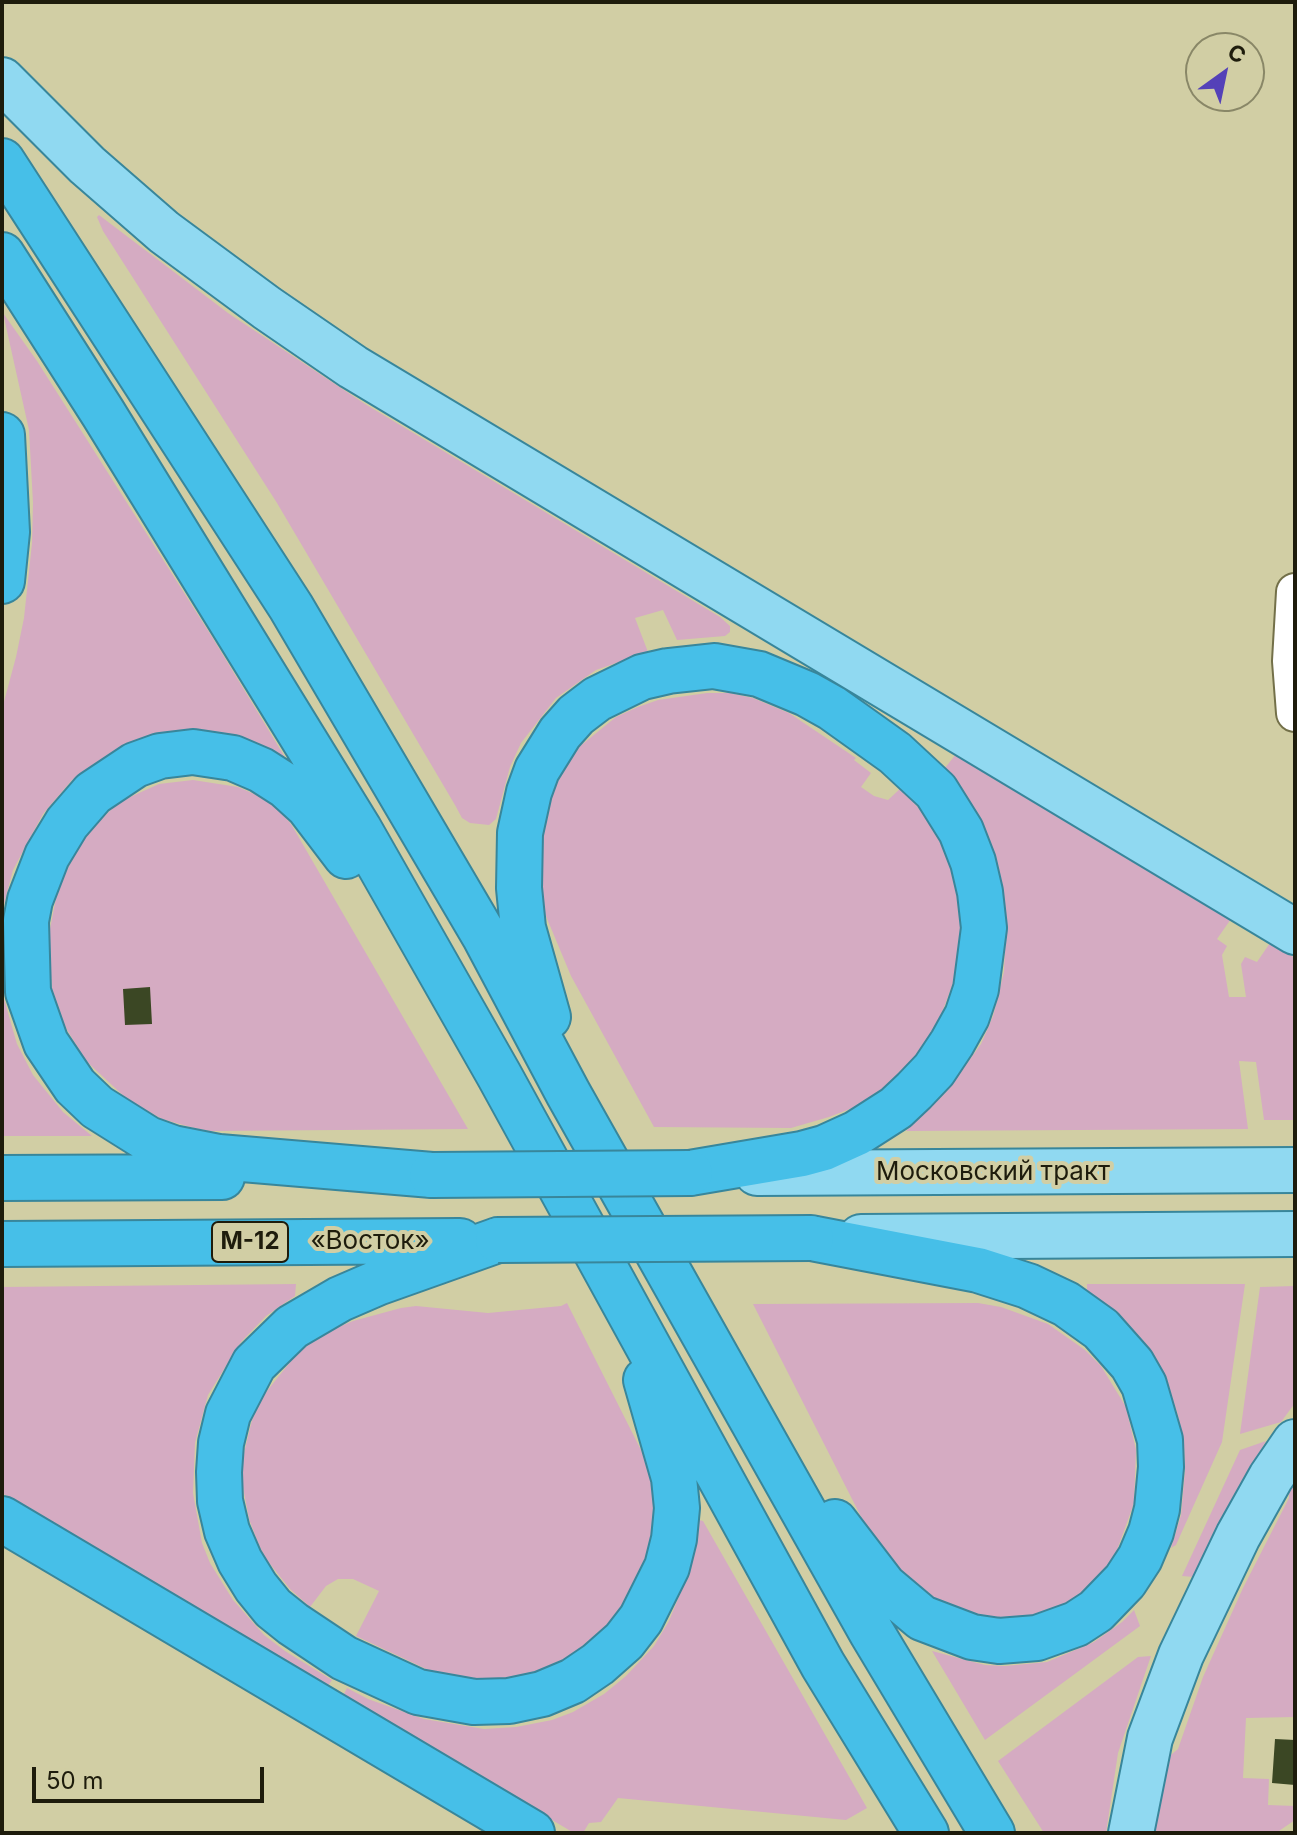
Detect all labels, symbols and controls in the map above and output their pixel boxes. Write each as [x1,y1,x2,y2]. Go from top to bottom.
north arrow [1185,32,1265,112]
text: С [1223,38,1251,69]
street label: Московский тракт [876,1156,1110,1188]
road number: М-12 [212,1222,288,1262]
street label: «Восток» [310,1225,430,1257]
scale bar [36,1751,268,1801]
text: 50 m [46,1766,104,1795]

